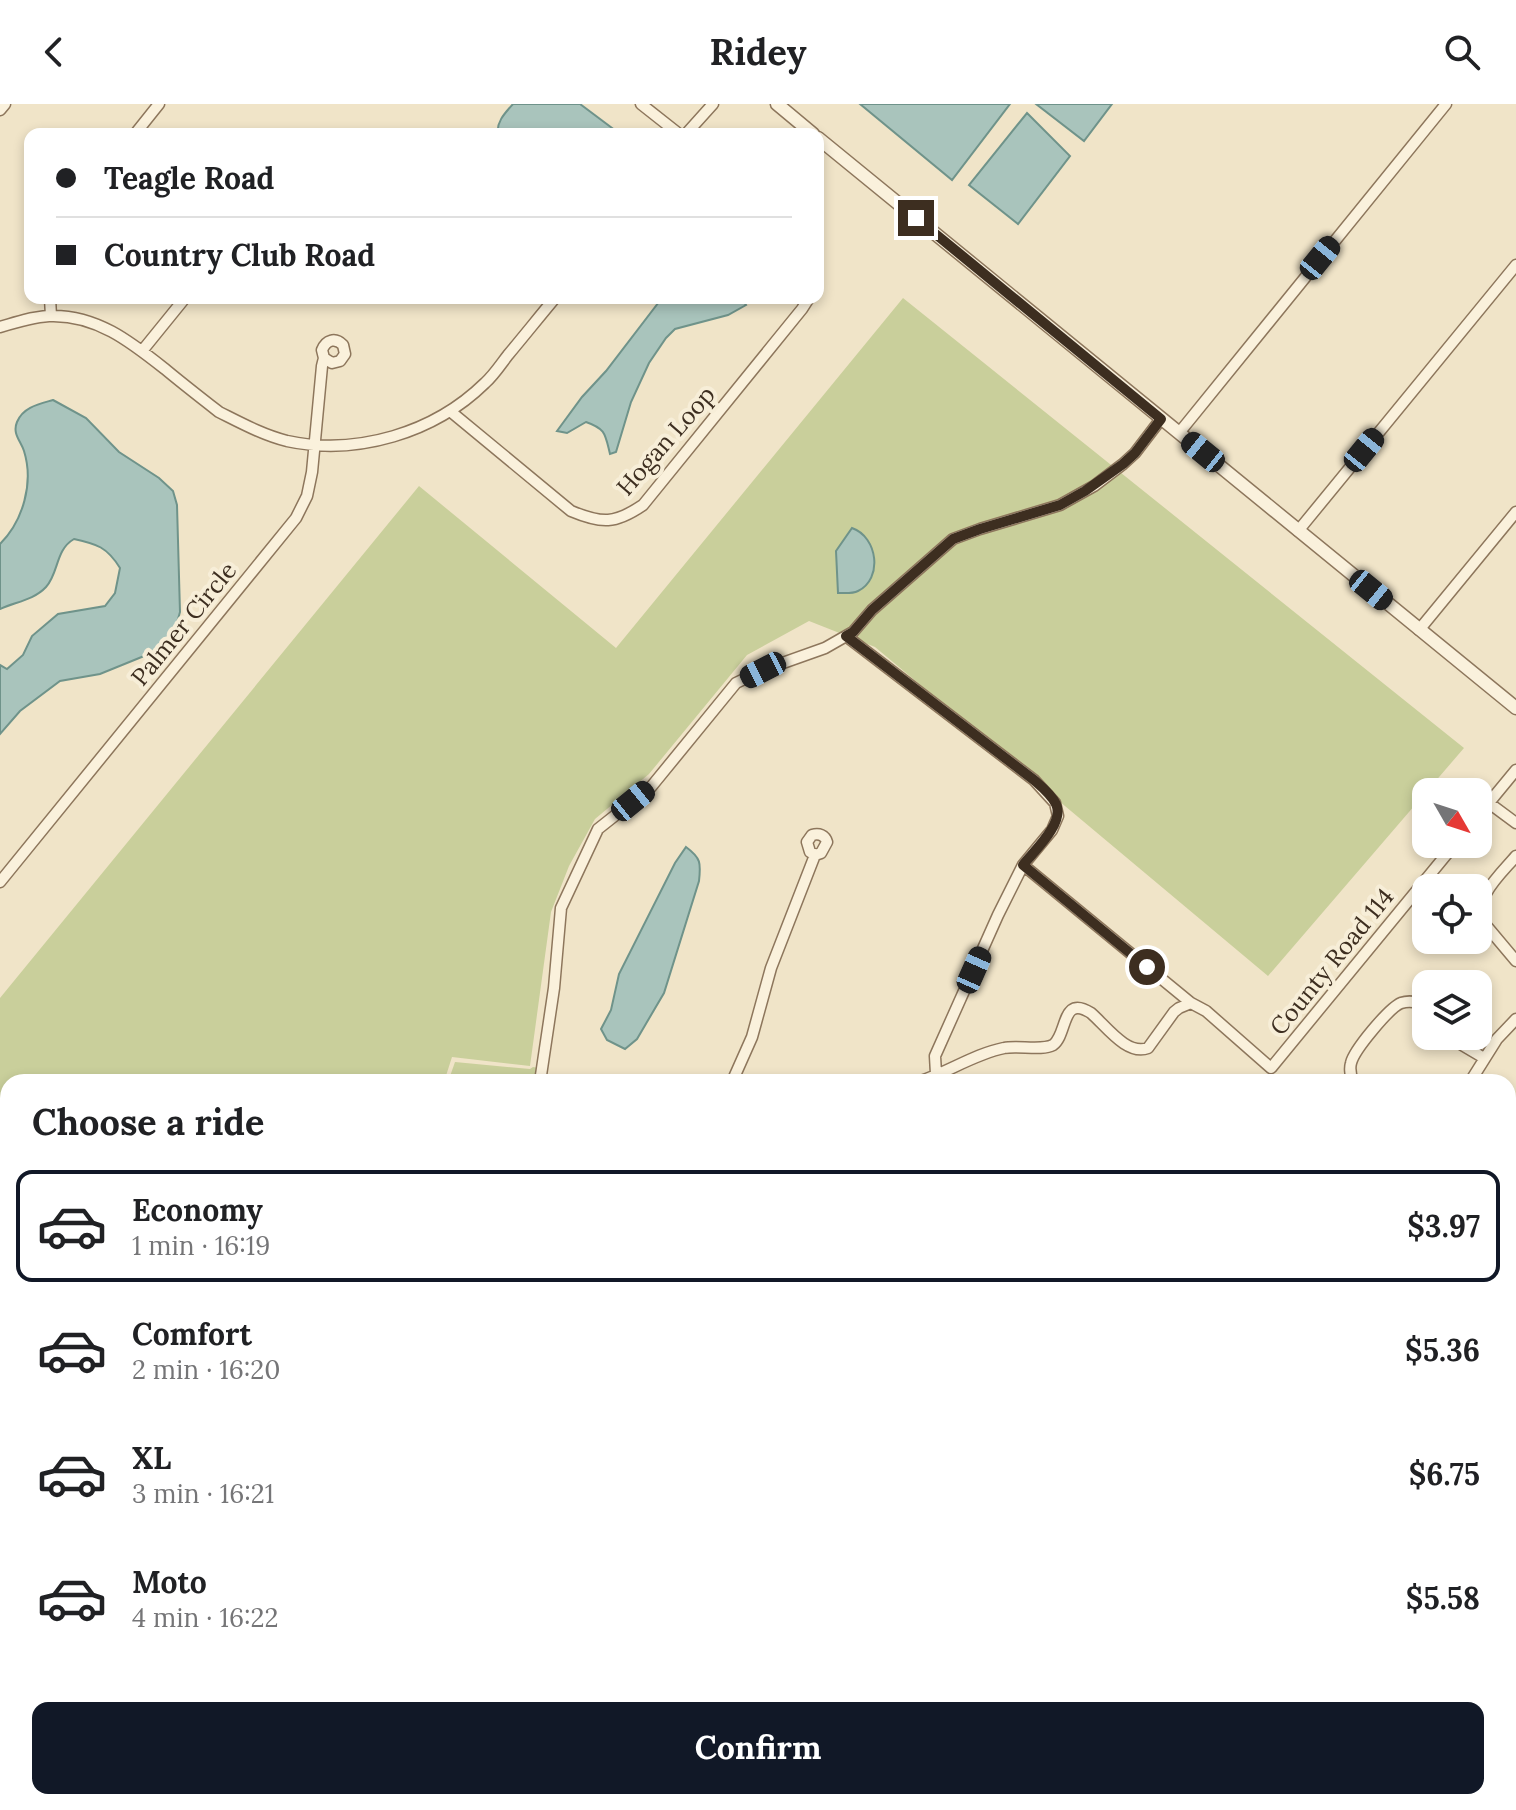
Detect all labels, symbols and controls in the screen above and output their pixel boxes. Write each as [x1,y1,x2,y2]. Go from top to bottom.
text: Ridey [710,29,806,75]
icon: back [32,30,76,74]
icon: search [1440,30,1484,74]
text: Teagle Road [104,159,275,197]
route end [898,200,934,236]
car [1296,232,1344,284]
text: Country Club Road [104,236,375,274]
street label: Hogan Loop [610,380,722,502]
car [1340,424,1388,476]
car [1177,428,1229,476]
street label: Palmer Circle [124,555,243,692]
car [1345,566,1397,614]
car [736,648,790,692]
car [607,777,659,825]
north arrow [1412,778,1492,858]
map controls [1412,778,1492,1050]
button: locate [1412,874,1492,954]
street label: County Road 114 [1263,882,1400,1041]
car [953,943,995,997]
route start [1129,949,1165,985]
button: layers [1412,970,1492,1050]
text: Choose a ride [32,1099,264,1145]
icon: car [36,1190,108,1262]
text: Economy [132,1191,263,1229]
text: $3.97 [1407,1207,1480,1245]
text: 1 min · 16:19 [132,1229,270,1262]
icon: car [36,1314,108,1386]
text: Comfort [132,1315,252,1353]
text: $5.36 [1405,1331,1480,1369]
text: 2 min · 16:20 [132,1353,280,1386]
icon: car [36,1438,108,1510]
text: XL [132,1439,171,1477]
text: $6.75 [1409,1455,1480,1493]
text: 3 min · 16:21 [132,1477,274,1510]
icon: car [36,1562,108,1634]
text: Moto [132,1563,207,1601]
text: $5.58 [1406,1579,1480,1617]
text: 4 min · 16:22 [132,1601,278,1634]
button: Confirm [32,1702,1484,1794]

